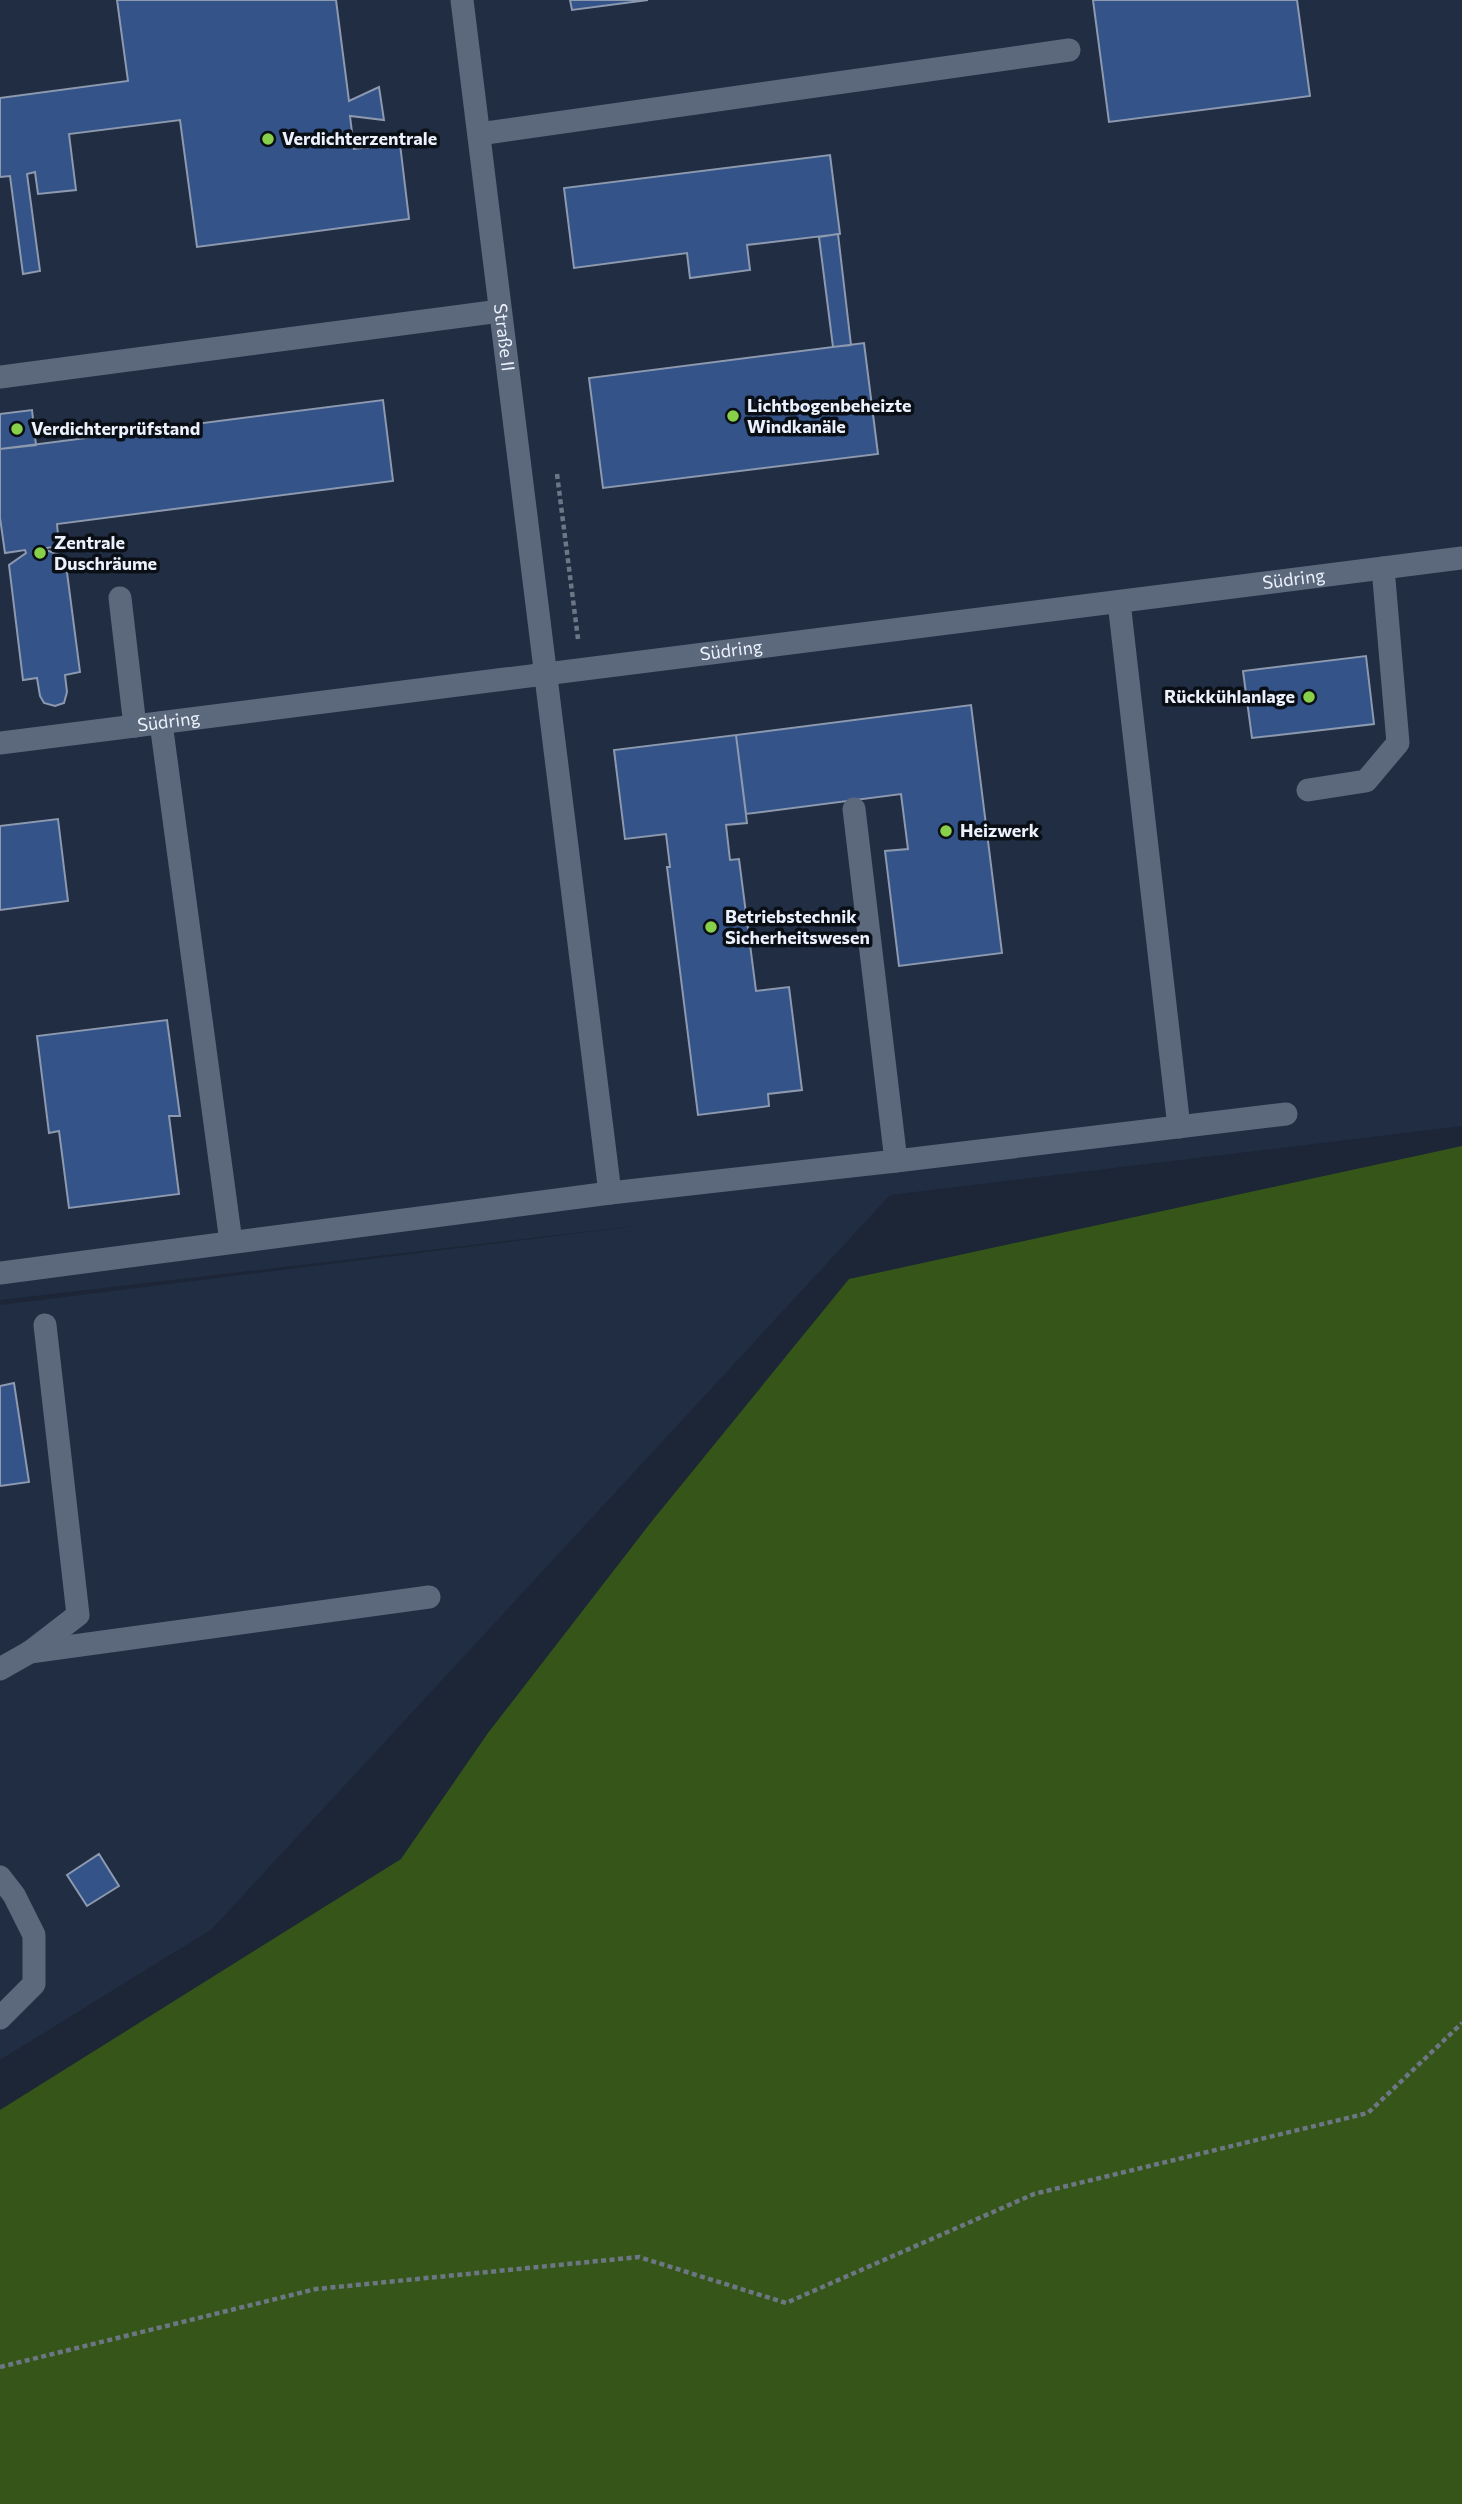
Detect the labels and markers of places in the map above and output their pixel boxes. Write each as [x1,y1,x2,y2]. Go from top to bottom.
place label: Verdichterzentrale [282,127,437,149]
marker: Verdichterzentrale [260,131,276,147]
place label: Lichtbogenbeheizte Windkanäle [747,394,912,437]
marker: Lichtbogenbeheizte Windkanäle [725,408,741,424]
place label: Verdichterprüfstand [31,417,200,439]
marker: Verdichterprüfstand [9,421,25,437]
place label: Zentrale Duschräume [54,531,157,574]
marker: Zentrale Duschräume [32,545,48,561]
place label: Rückkühlanlage [1164,685,1295,707]
marker: Rückkühlanlage [1301,689,1317,705]
place label: Heizwerk [960,819,1040,841]
marker: Heizwerk [938,823,954,839]
place label: Betriebstechnik Sicherheitswesen [725,905,870,948]
marker: Betriebstechnik Sicherheitswesen [703,919,719,935]

